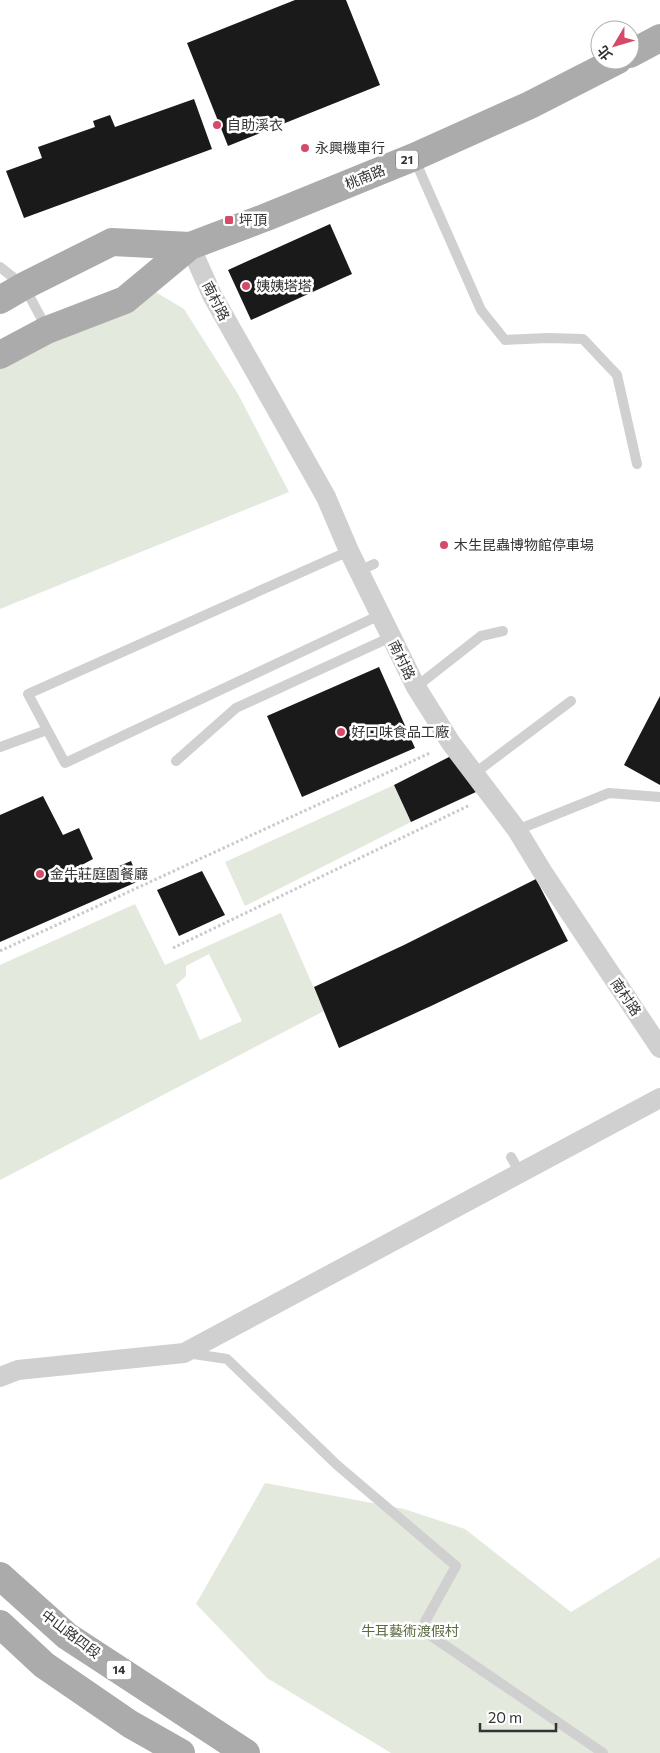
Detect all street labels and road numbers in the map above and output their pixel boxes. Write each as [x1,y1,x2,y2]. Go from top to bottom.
road number: 21 [396,150,418,170]
street label: 桃南路 [342,161,387,192]
street label: 南村路 [199,278,234,323]
street label: 南村路 [386,637,419,682]
street label: 南村路 [608,975,645,1019]
street label: 中山路四段 [38,1606,104,1661]
road number: 14 [106,1660,132,1680]

